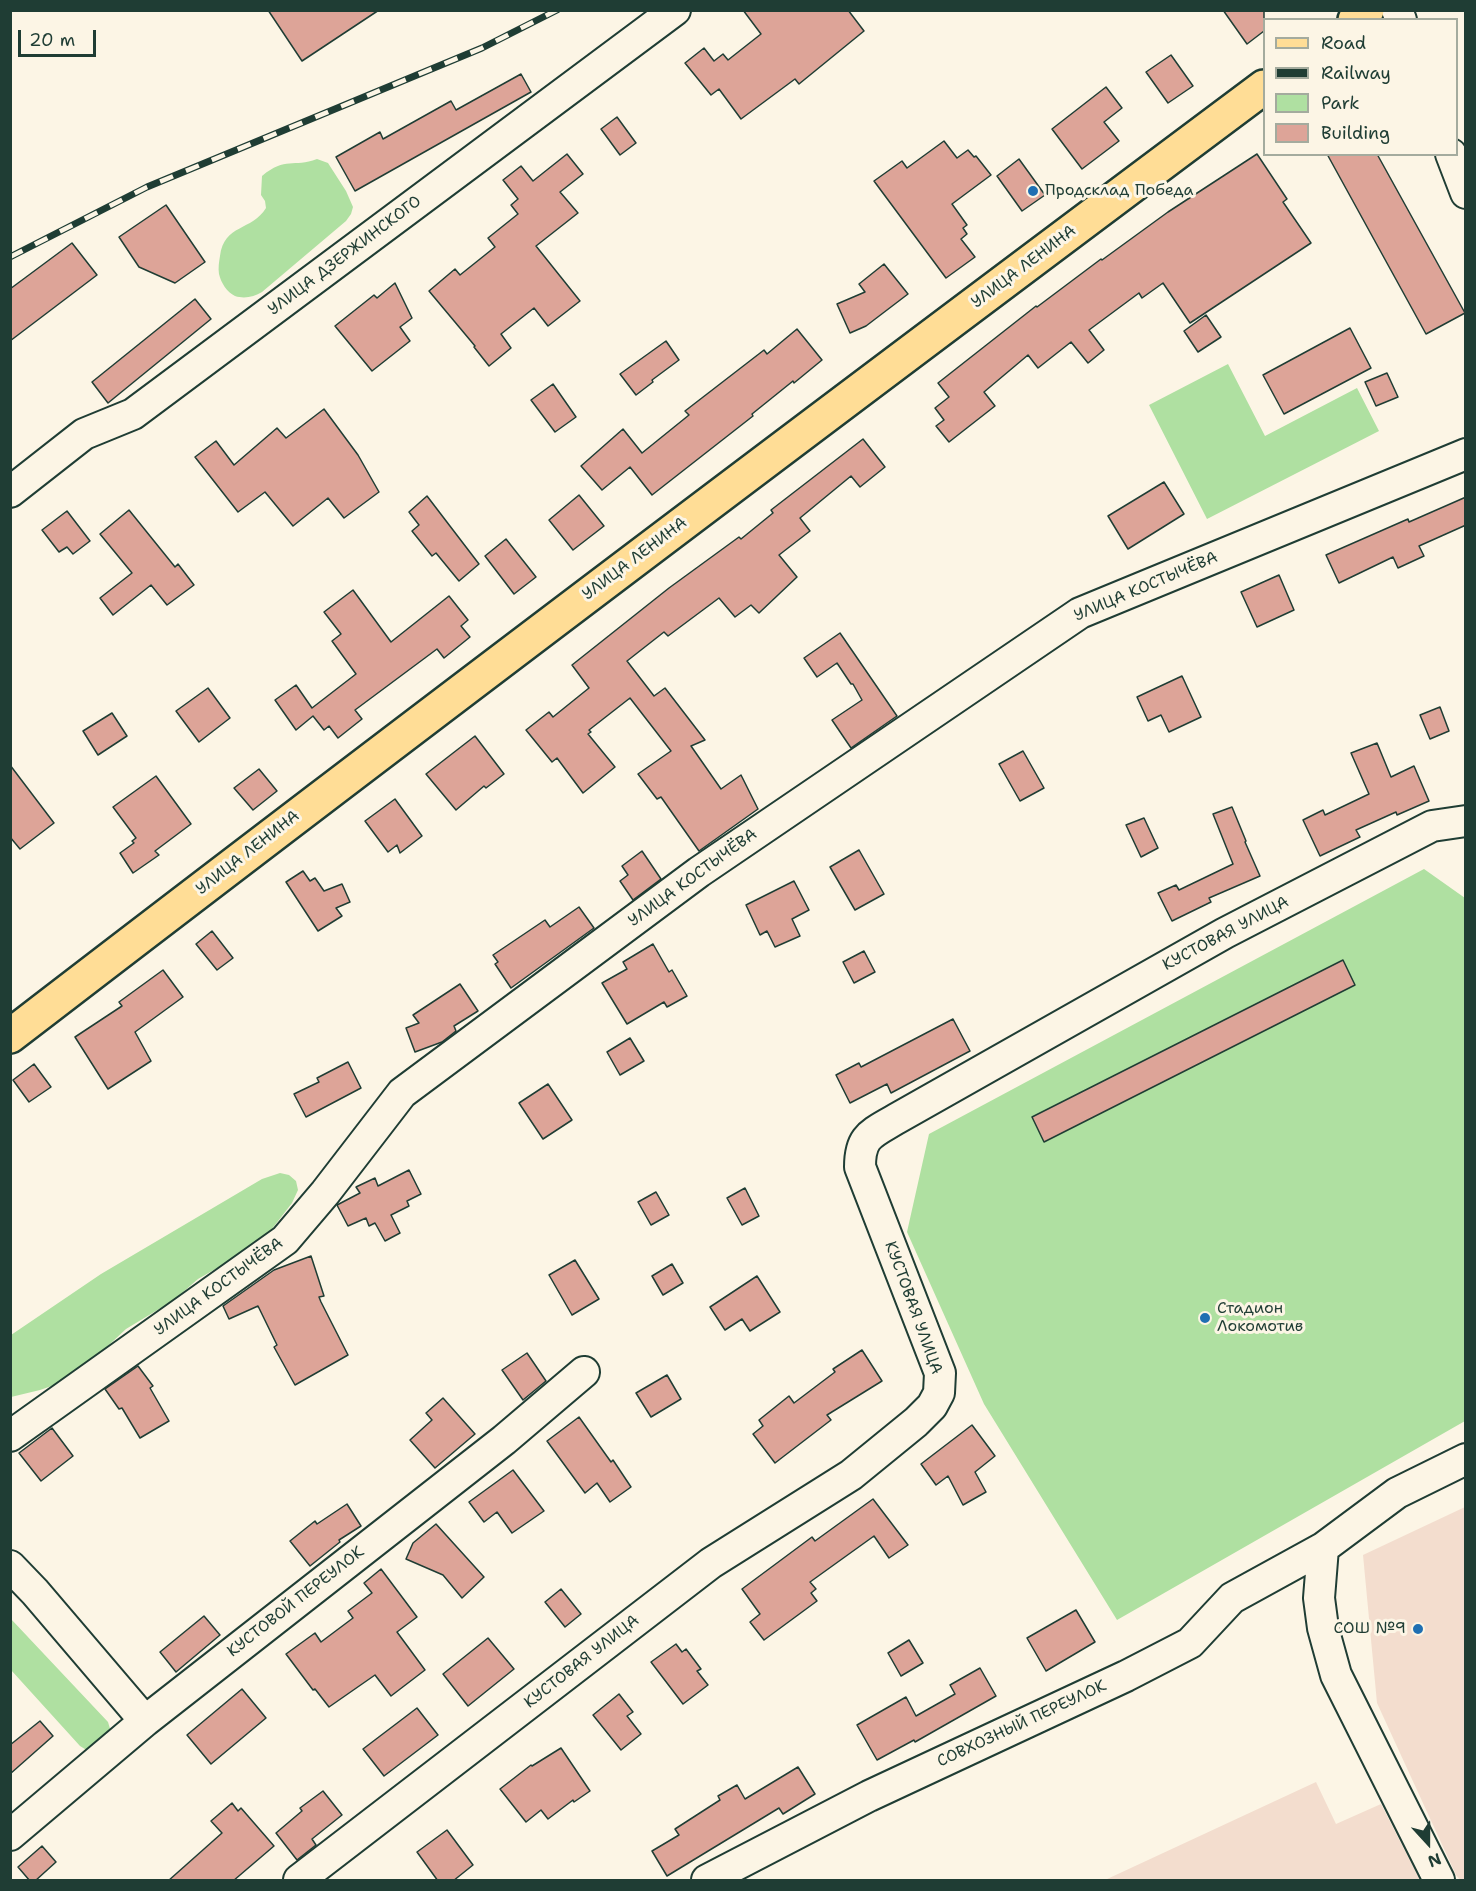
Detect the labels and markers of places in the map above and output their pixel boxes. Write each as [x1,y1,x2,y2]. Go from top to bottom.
place label: Продсклад Победа [1045,181,1193,201]
marker: Продсклад Победа [1026,184,1040,198]
place label: Стадион Локомотив [1217,1299,1303,1337]
marker: Стадион Локомотив [1198,1311,1212,1325]
place label: СОШ №9 [1334,1619,1406,1639]
marker: СОШ №9 [1411,1622,1425,1636]

